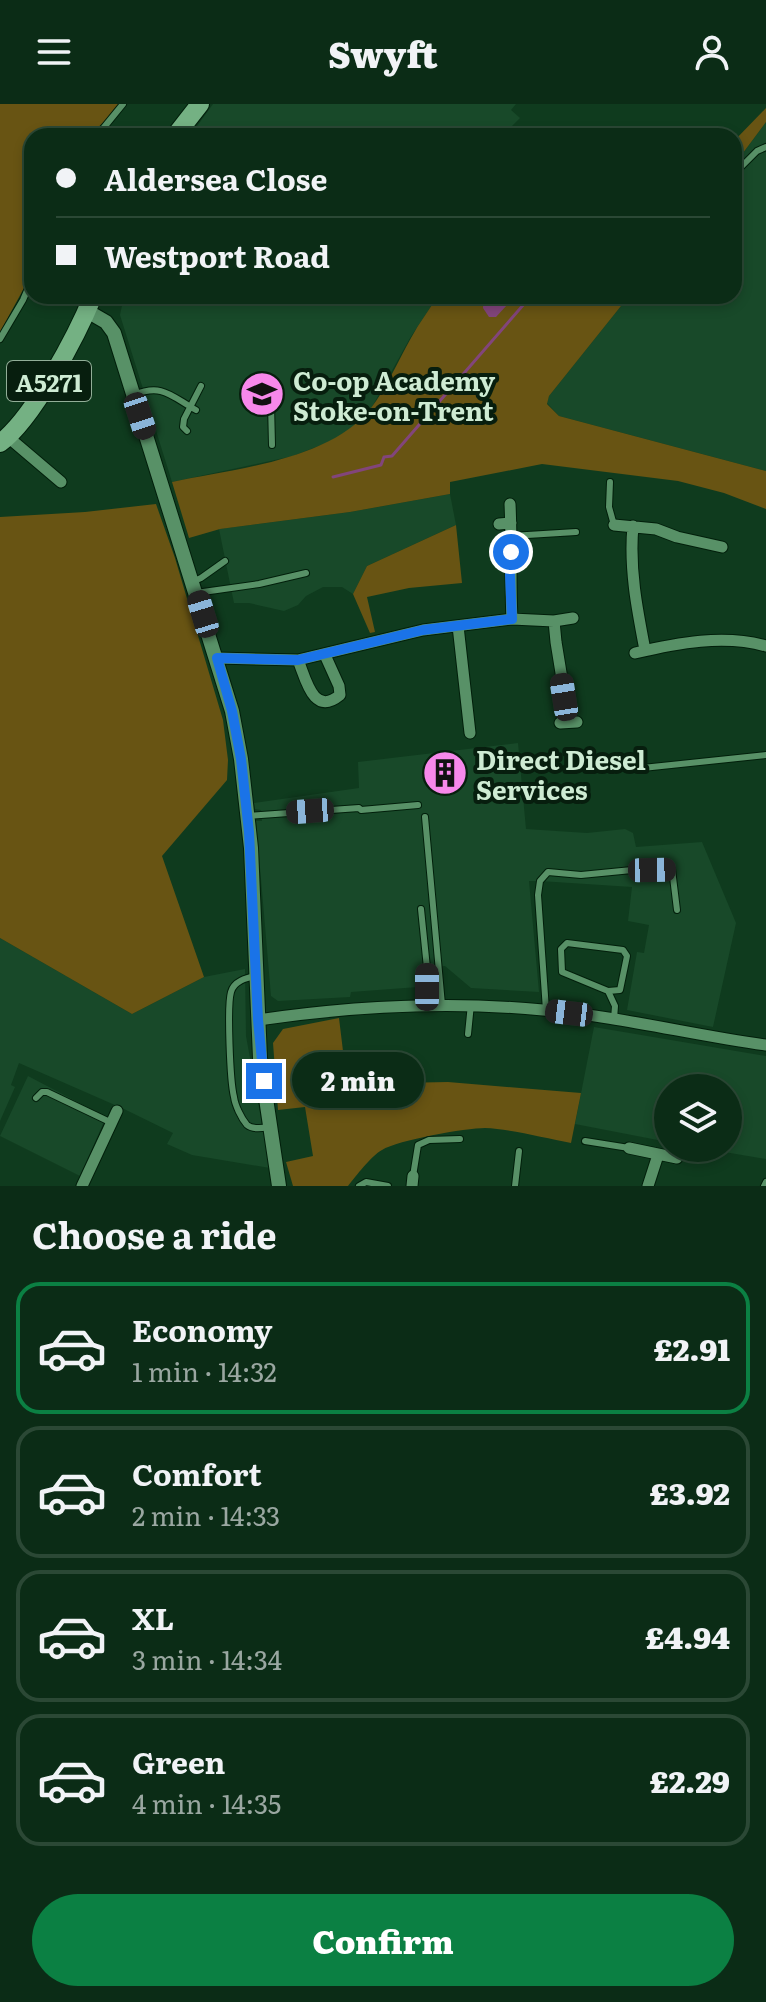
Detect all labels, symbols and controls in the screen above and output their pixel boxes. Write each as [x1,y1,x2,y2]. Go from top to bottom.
text: Swyft [328,26,438,79]
icon: menu [32,30,76,74]
icon: person [690,30,734,74]
text: Aldersea Close [104,156,328,200]
text: Westport Road [104,233,330,277]
place label: Co-op Academy Stoke-on-Trent [293,360,495,429]
road number: A5271 [7,361,91,401]
school or university icon: Co-op Academy Stoke-on-Trent [238,370,286,418]
car [121,389,159,443]
route start [493,534,529,570]
car [185,588,221,640]
car [548,671,580,723]
place label: Direct Diesel Services [476,739,646,808]
building icon: Direct Diesel Services [421,749,469,797]
car [285,797,335,825]
car [628,858,676,882]
car [415,963,439,1011]
car [544,998,594,1028]
callout: 2 min [292,1053,424,1109]
text: 2 min [321,1060,395,1099]
route end [246,1063,282,1099]
map controls [654,1074,742,1162]
button: layers [654,1074,742,1162]
text: Choose a ride [32,1207,277,1260]
text: Economy [132,1307,272,1351]
icon: car [36,1312,108,1384]
text: £2.91 [654,1326,730,1370]
text: 1 min · 14:32 [132,1351,277,1390]
text: Comfort [132,1451,262,1495]
icon: car [36,1456,108,1528]
text: £3.92 [650,1470,730,1514]
text: 2 min · 14:33 [132,1495,280,1534]
text: XL [132,1595,174,1639]
icon: car [36,1600,108,1672]
text: £4.94 [645,1614,730,1658]
text: 3 min · 14:34 [132,1639,282,1678]
text: Green [132,1739,225,1783]
icon: car [36,1744,108,1816]
text: £2.29 [650,1758,730,1802]
text: 4 min · 14:35 [132,1783,281,1822]
button: Confirm [32,1894,734,1986]

